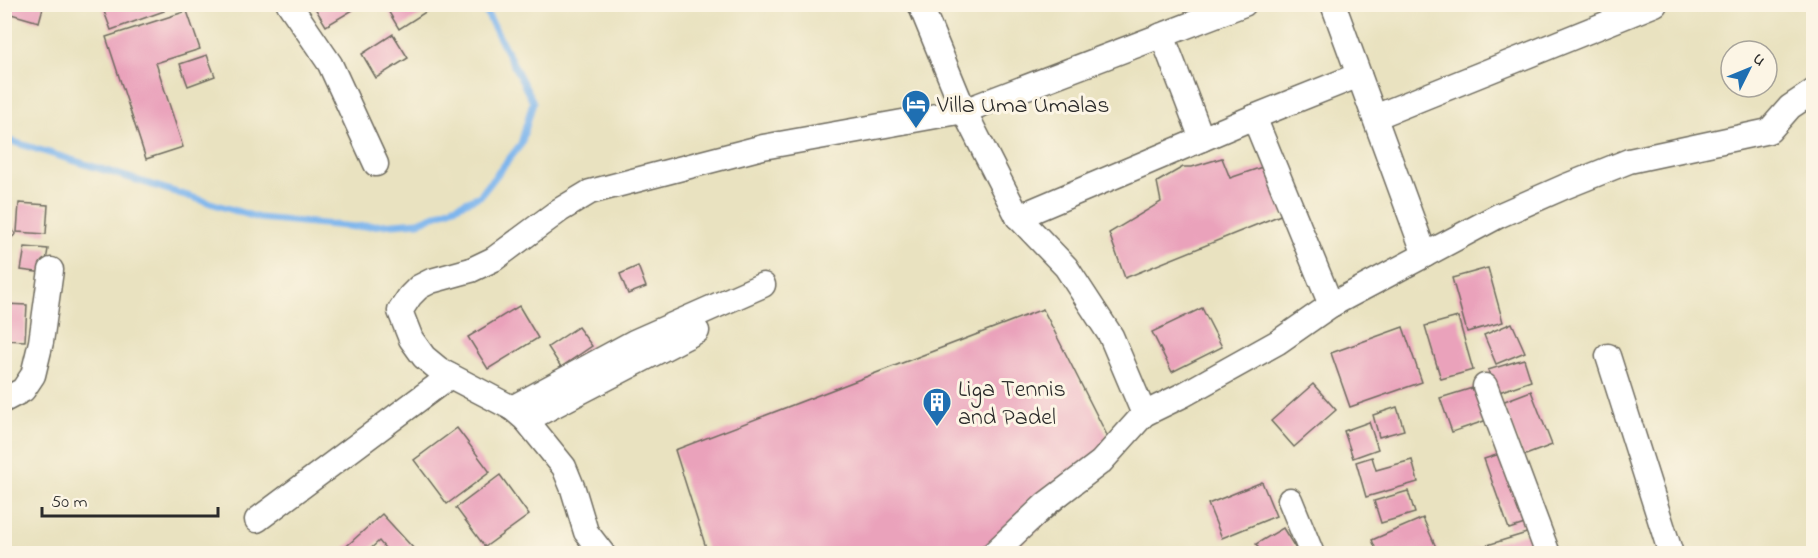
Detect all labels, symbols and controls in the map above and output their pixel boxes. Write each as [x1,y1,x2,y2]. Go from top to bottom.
north arrow [1719,39,1779,99]
text: U [1746,48,1771,72]
hotel icon: Villa Uma Umalas [900,88,932,130]
place label: Villa Uma Umalas [936,89,1110,124]
place label: Liga Tennis and Padel [958,373,1066,436]
building icon: Liga Tennis and Padel [921,386,953,428]
scale bar [42,480,218,518]
text: 50 m [51,490,88,516]

